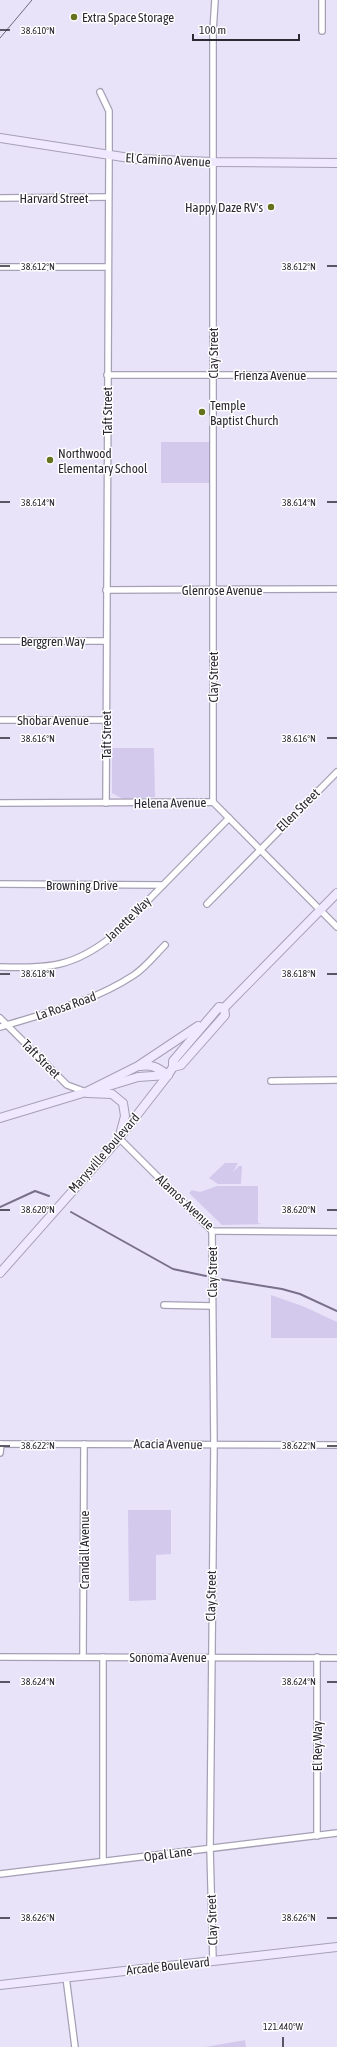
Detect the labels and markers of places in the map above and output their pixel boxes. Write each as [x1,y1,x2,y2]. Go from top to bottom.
place label: Extra Space Storage [82,10,174,25]
marker: Extra Space Storage [69,12,79,22]
place label: Happy Daze RV's [185,200,263,215]
marker: Happy Daze RV's [266,202,276,212]
place label: Temple Baptist Church [210,398,279,428]
marker: Temple Baptist Church [197,407,207,417]
place label: Northwood Elementary School [58,446,148,476]
marker: Northwood Elementary School [45,455,55,465]

